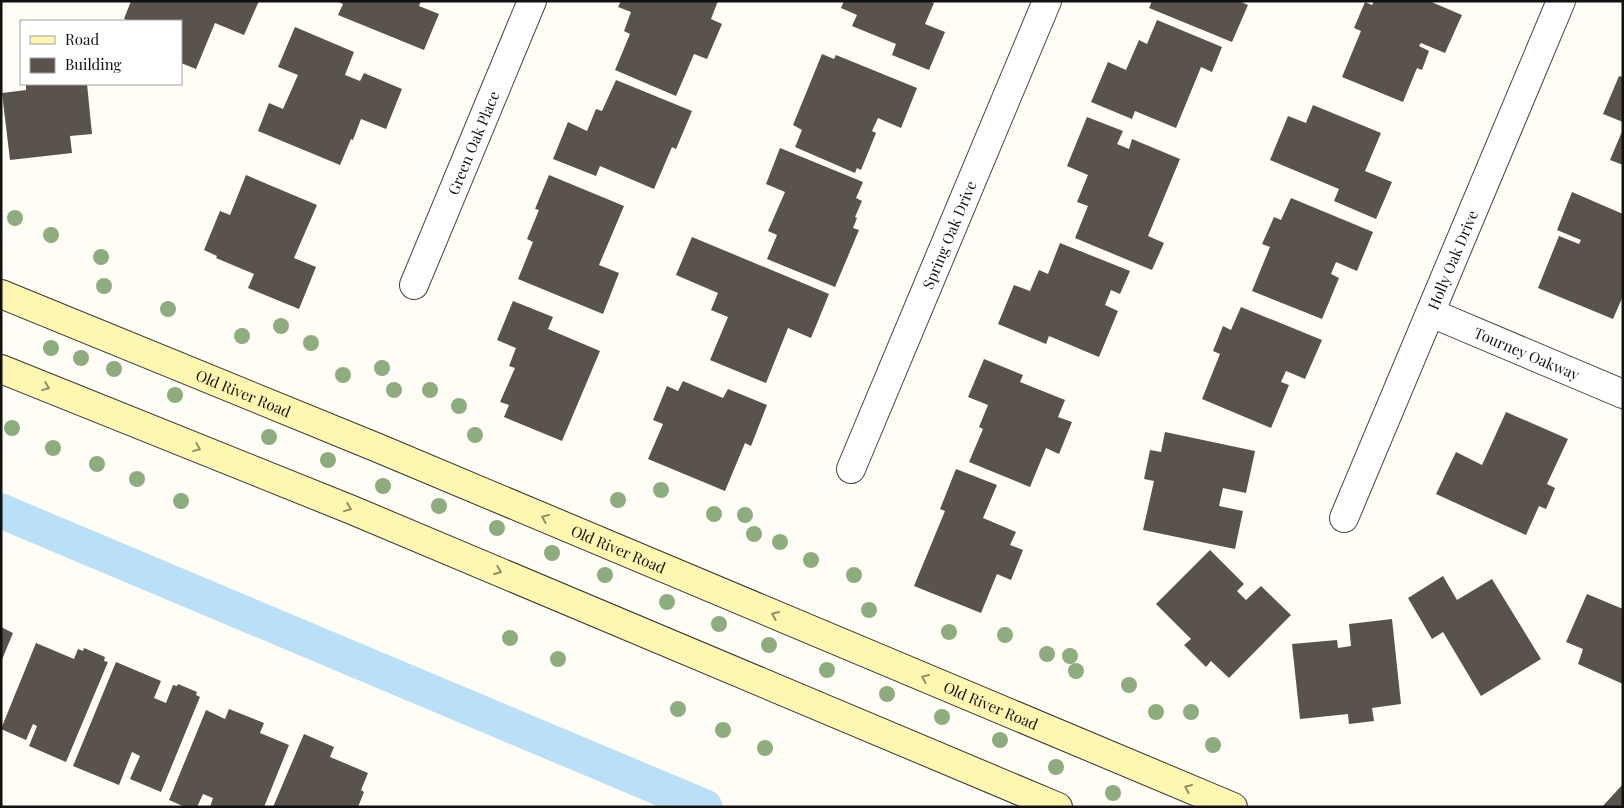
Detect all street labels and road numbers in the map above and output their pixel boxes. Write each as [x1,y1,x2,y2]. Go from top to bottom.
street label: Green Oak Place [443,88,504,198]
street label: Spring Oak Drive [918,178,981,292]
street label: Holly Oak Drive [1423,207,1482,313]
street label: Tourney Oakway [1471,322,1583,385]
street label: Old River Road [193,365,294,422]
street label: Old River Road [568,520,669,578]
street label: Old River Road [941,677,1042,734]

